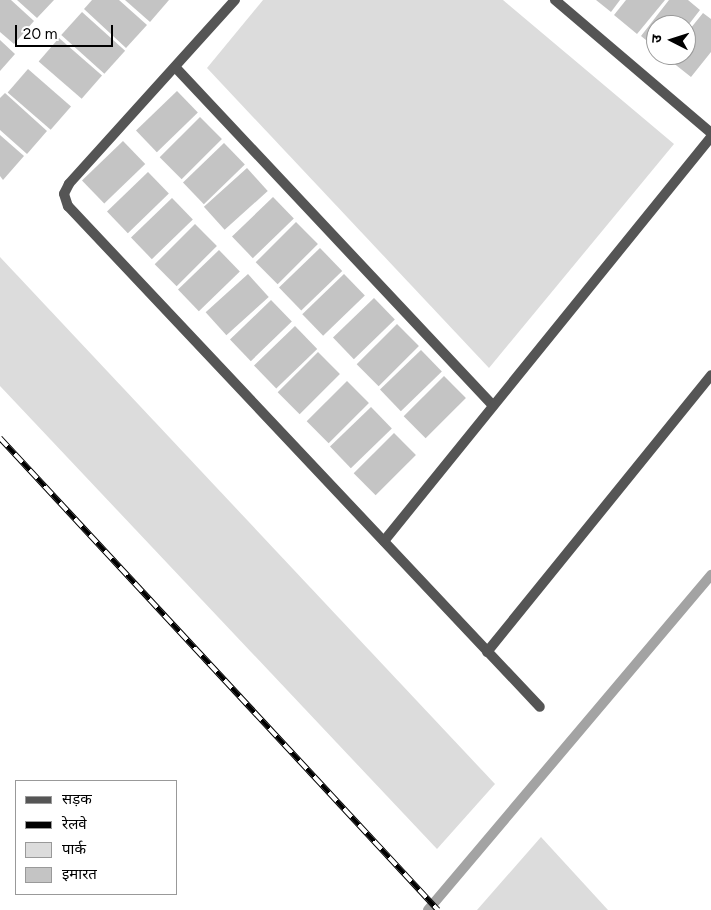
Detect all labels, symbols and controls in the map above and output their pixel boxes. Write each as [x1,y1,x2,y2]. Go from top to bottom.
scale bar [18,15,115,47]
north arrow [646,15,696,65]
text: 20 m [23,25,57,43]
text: उ [648,34,665,44]
legend [15,780,178,895]
text: सड़क [62,790,92,808]
text: रेलवे [62,815,87,833]
text: पार्क [62,840,86,858]
text: इमारत [62,865,97,883]

